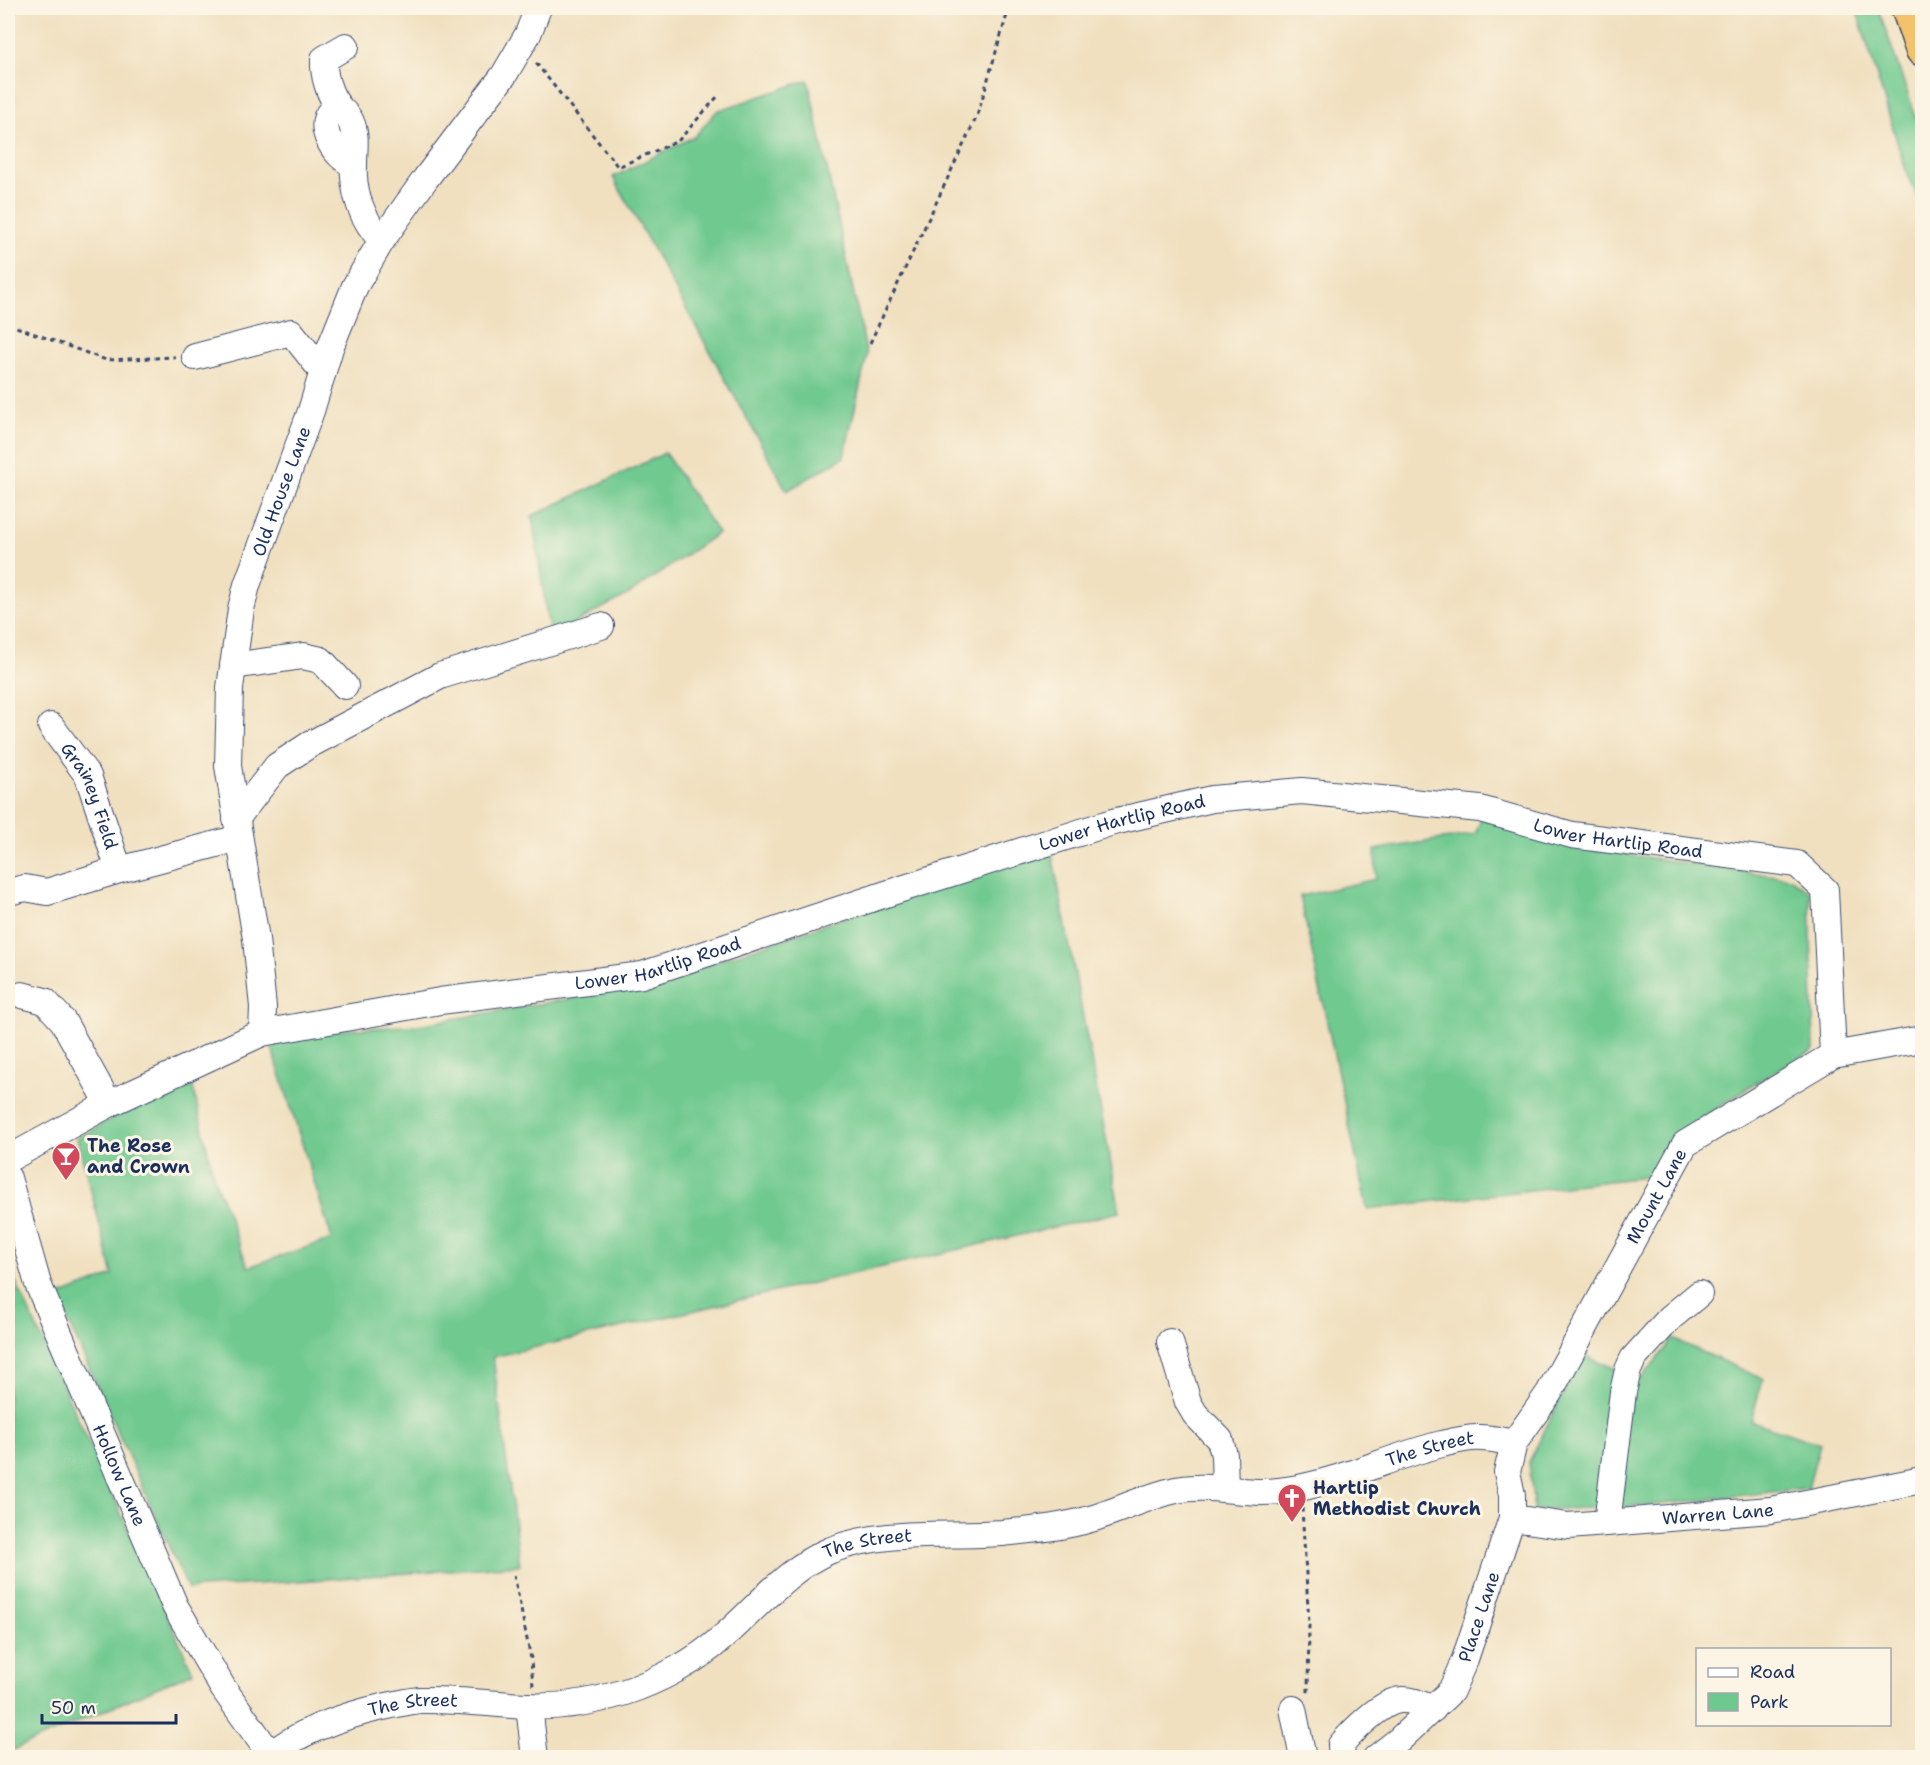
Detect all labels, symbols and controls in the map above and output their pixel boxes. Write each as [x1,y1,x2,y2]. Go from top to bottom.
street label: Old House Lane [247,423,316,560]
street label: Grainey Field [55,737,123,853]
street label: Lower Hartlip Road [1036,789,1208,857]
street label: Lower Hartlip Road [1531,813,1704,864]
street label: Lower Hartlip Road [573,931,744,996]
place label: The Rose and Crown [87,1134,190,1179]
bar icon: The Rose and Crown [50,1140,82,1182]
street label: Mount Lane [1621,1144,1692,1248]
street label: Hollow Lane [87,1420,152,1530]
street label: The Street [1383,1426,1475,1472]
place label: Hartlip Methodist Church [1313,1476,1481,1521]
church icon: Hartlip Methodist Church [1276,1482,1308,1524]
street label: Warren Lane [1661,1498,1775,1531]
street label: The Street [819,1523,913,1564]
street label: Place Lane [1453,1568,1505,1665]
legend [1696,1648,1891,1726]
text: Road [1750,1660,1795,1684]
scale bar [42,1687,176,1725]
street label: The Street [366,1688,459,1722]
text: Park [1750,1690,1789,1714]
text: 50 m [51,1696,96,1720]

